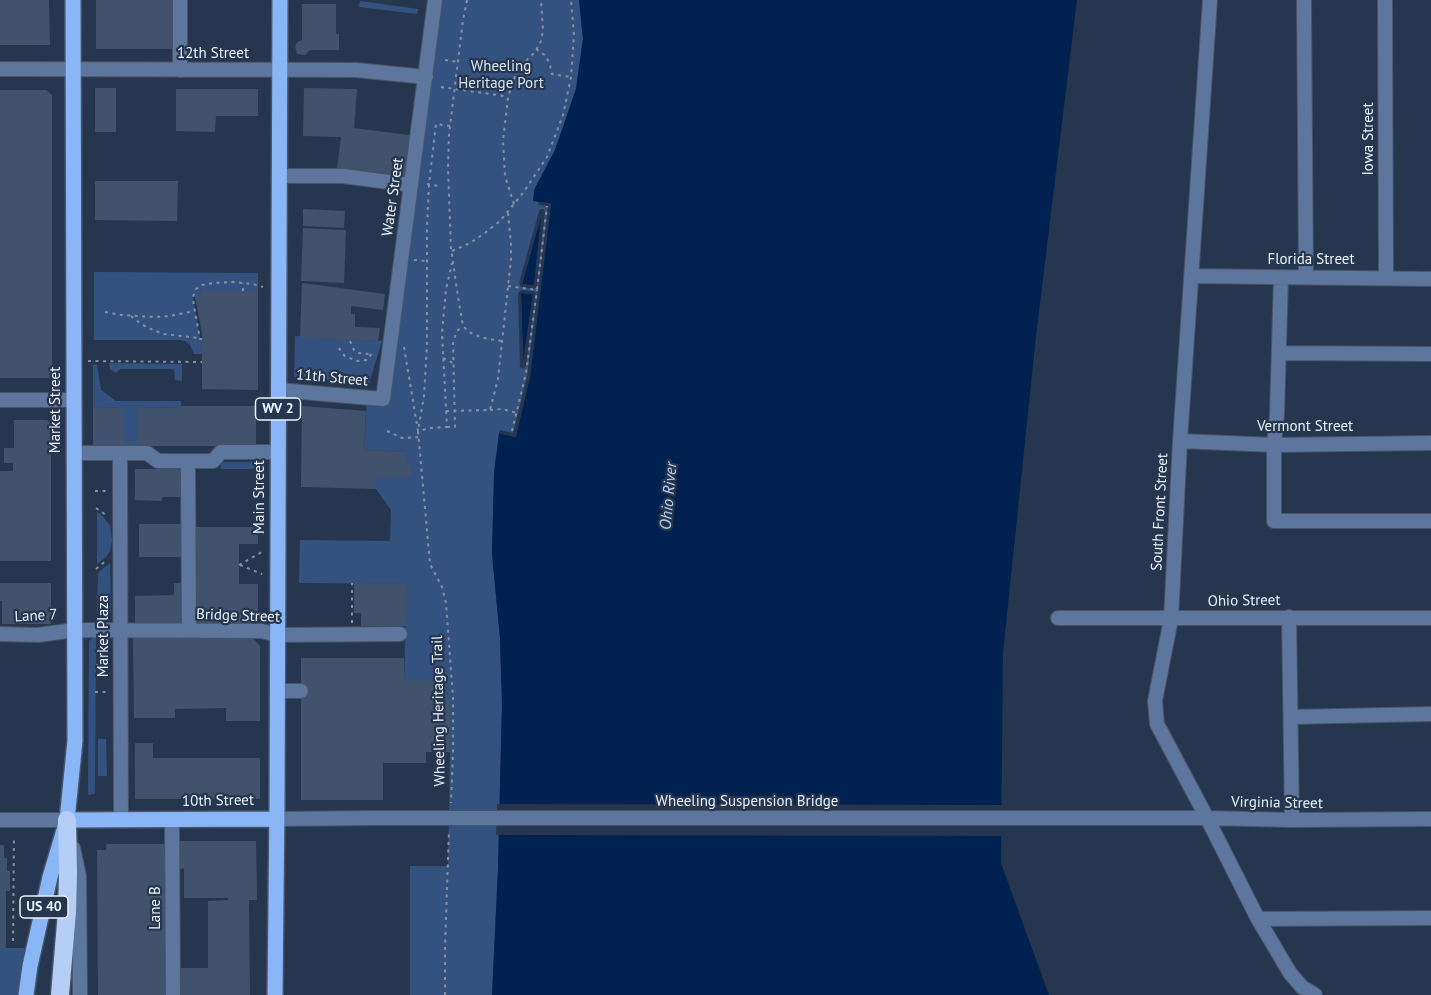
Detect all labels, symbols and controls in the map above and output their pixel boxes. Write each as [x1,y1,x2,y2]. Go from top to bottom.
street label: 12th Street [177,45,249,63]
park label: Wheeling Heritage Port [458,58,544,93]
street label: Iowa Street [1360,102,1378,176]
street label: Water Street [379,157,407,237]
street label: Florida Street [1267,251,1355,269]
street label: 11th Street [295,366,369,390]
street label: Market Street [47,367,65,453]
road number: WV 2 [256,398,300,420]
street label: Vermont Street [1257,418,1353,436]
street label: South Front Street [1148,453,1172,571]
street label: Main Street [251,460,269,534]
water label: Ohio River [656,461,682,531]
street label: Ohio Street [1207,591,1281,611]
street label: Market Plaza [95,595,113,677]
street label: Lane 7 [14,606,58,626]
street label: Bridge Street [196,606,280,626]
street label: Wheeling Heritage Trail [429,635,449,787]
street label: 10th Street [182,791,254,811]
street label: Wheeling Suspension Bridge [656,793,838,811]
street label: Virginia Street [1231,793,1323,813]
street label: Lane B [147,886,165,930]
road number: US 40 [20,896,68,918]

